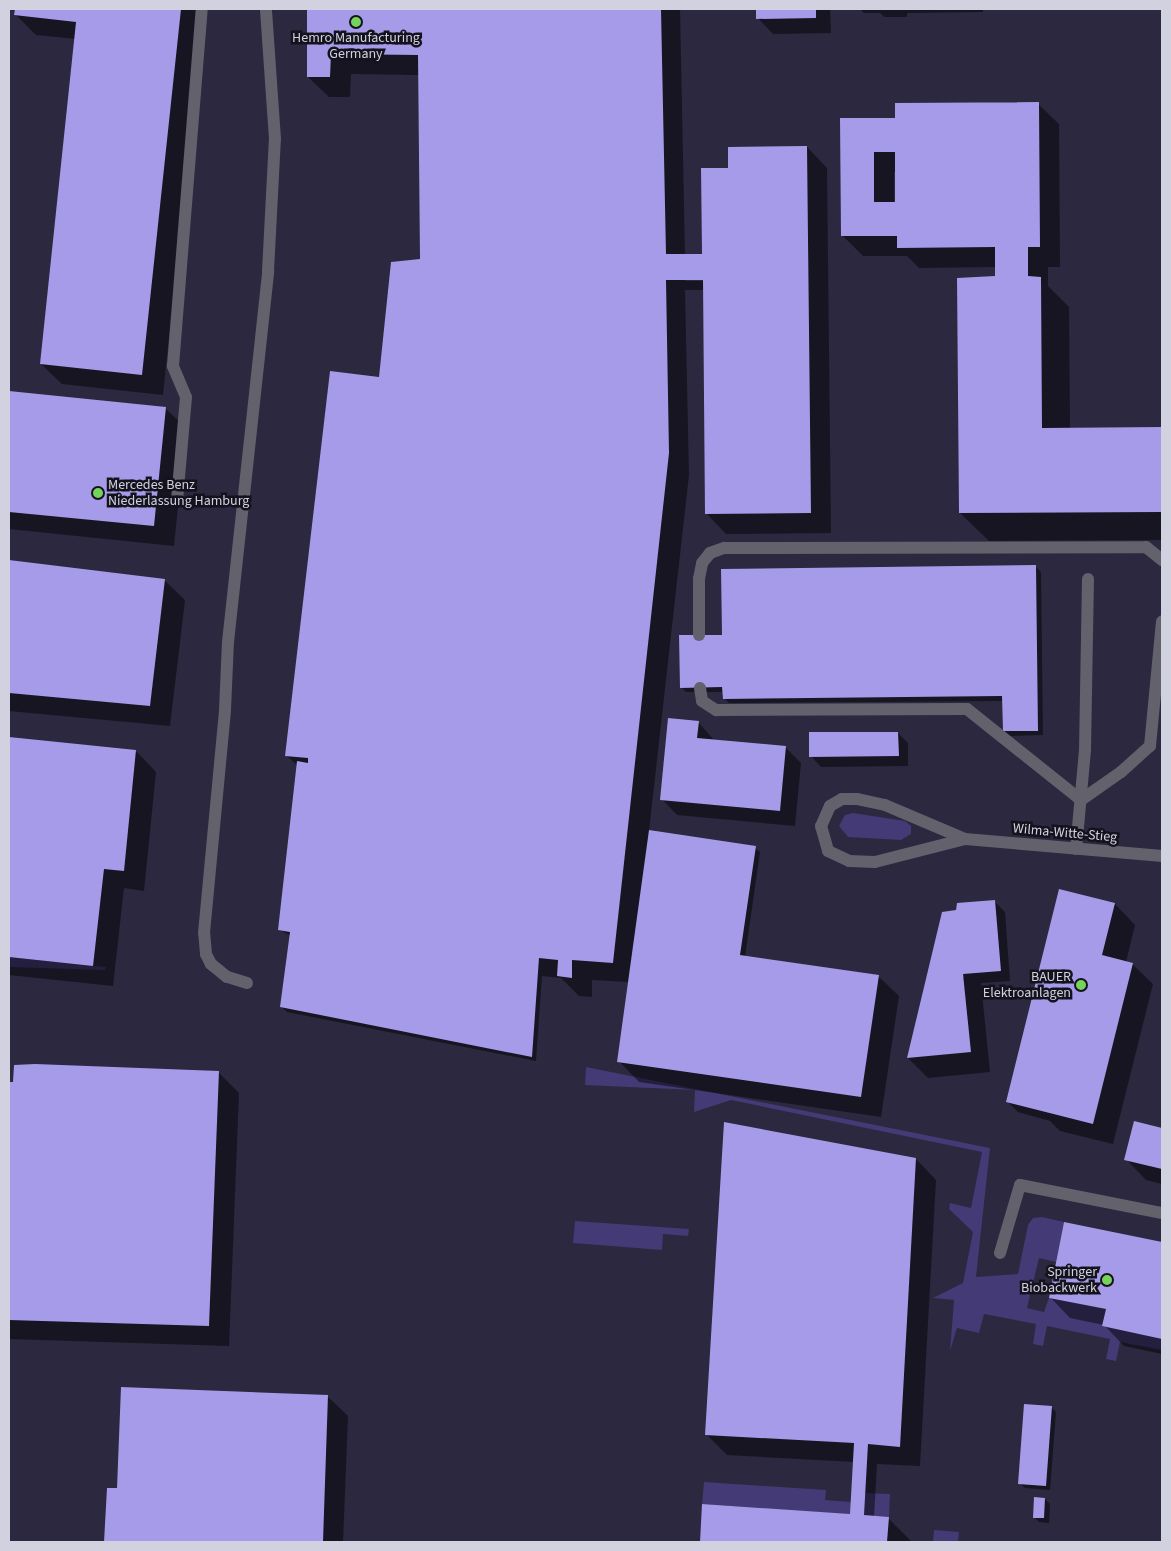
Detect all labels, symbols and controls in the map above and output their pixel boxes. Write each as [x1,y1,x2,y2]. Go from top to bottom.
marker: Hemro Manufacturing Germany [350,16,362,28]
place label: Hemro Manufacturing Germany [292,30,420,62]
place label: Mercedes Benz Niederlassung Hamburg [108,477,249,510]
marker: Mercedes Benz Niederlassung Hamburg [92,487,104,499]
street label: Wilma-Witte-Stieg [1012,820,1118,846]
place label: BAUER Elektroanlagen [983,969,1071,1002]
marker: BAUER Elektroanlagen [1075,979,1087,991]
place label: Springer Biobackwerk [1021,1264,1097,1296]
marker: Springer Biobackwerk [1101,1274,1113,1286]

